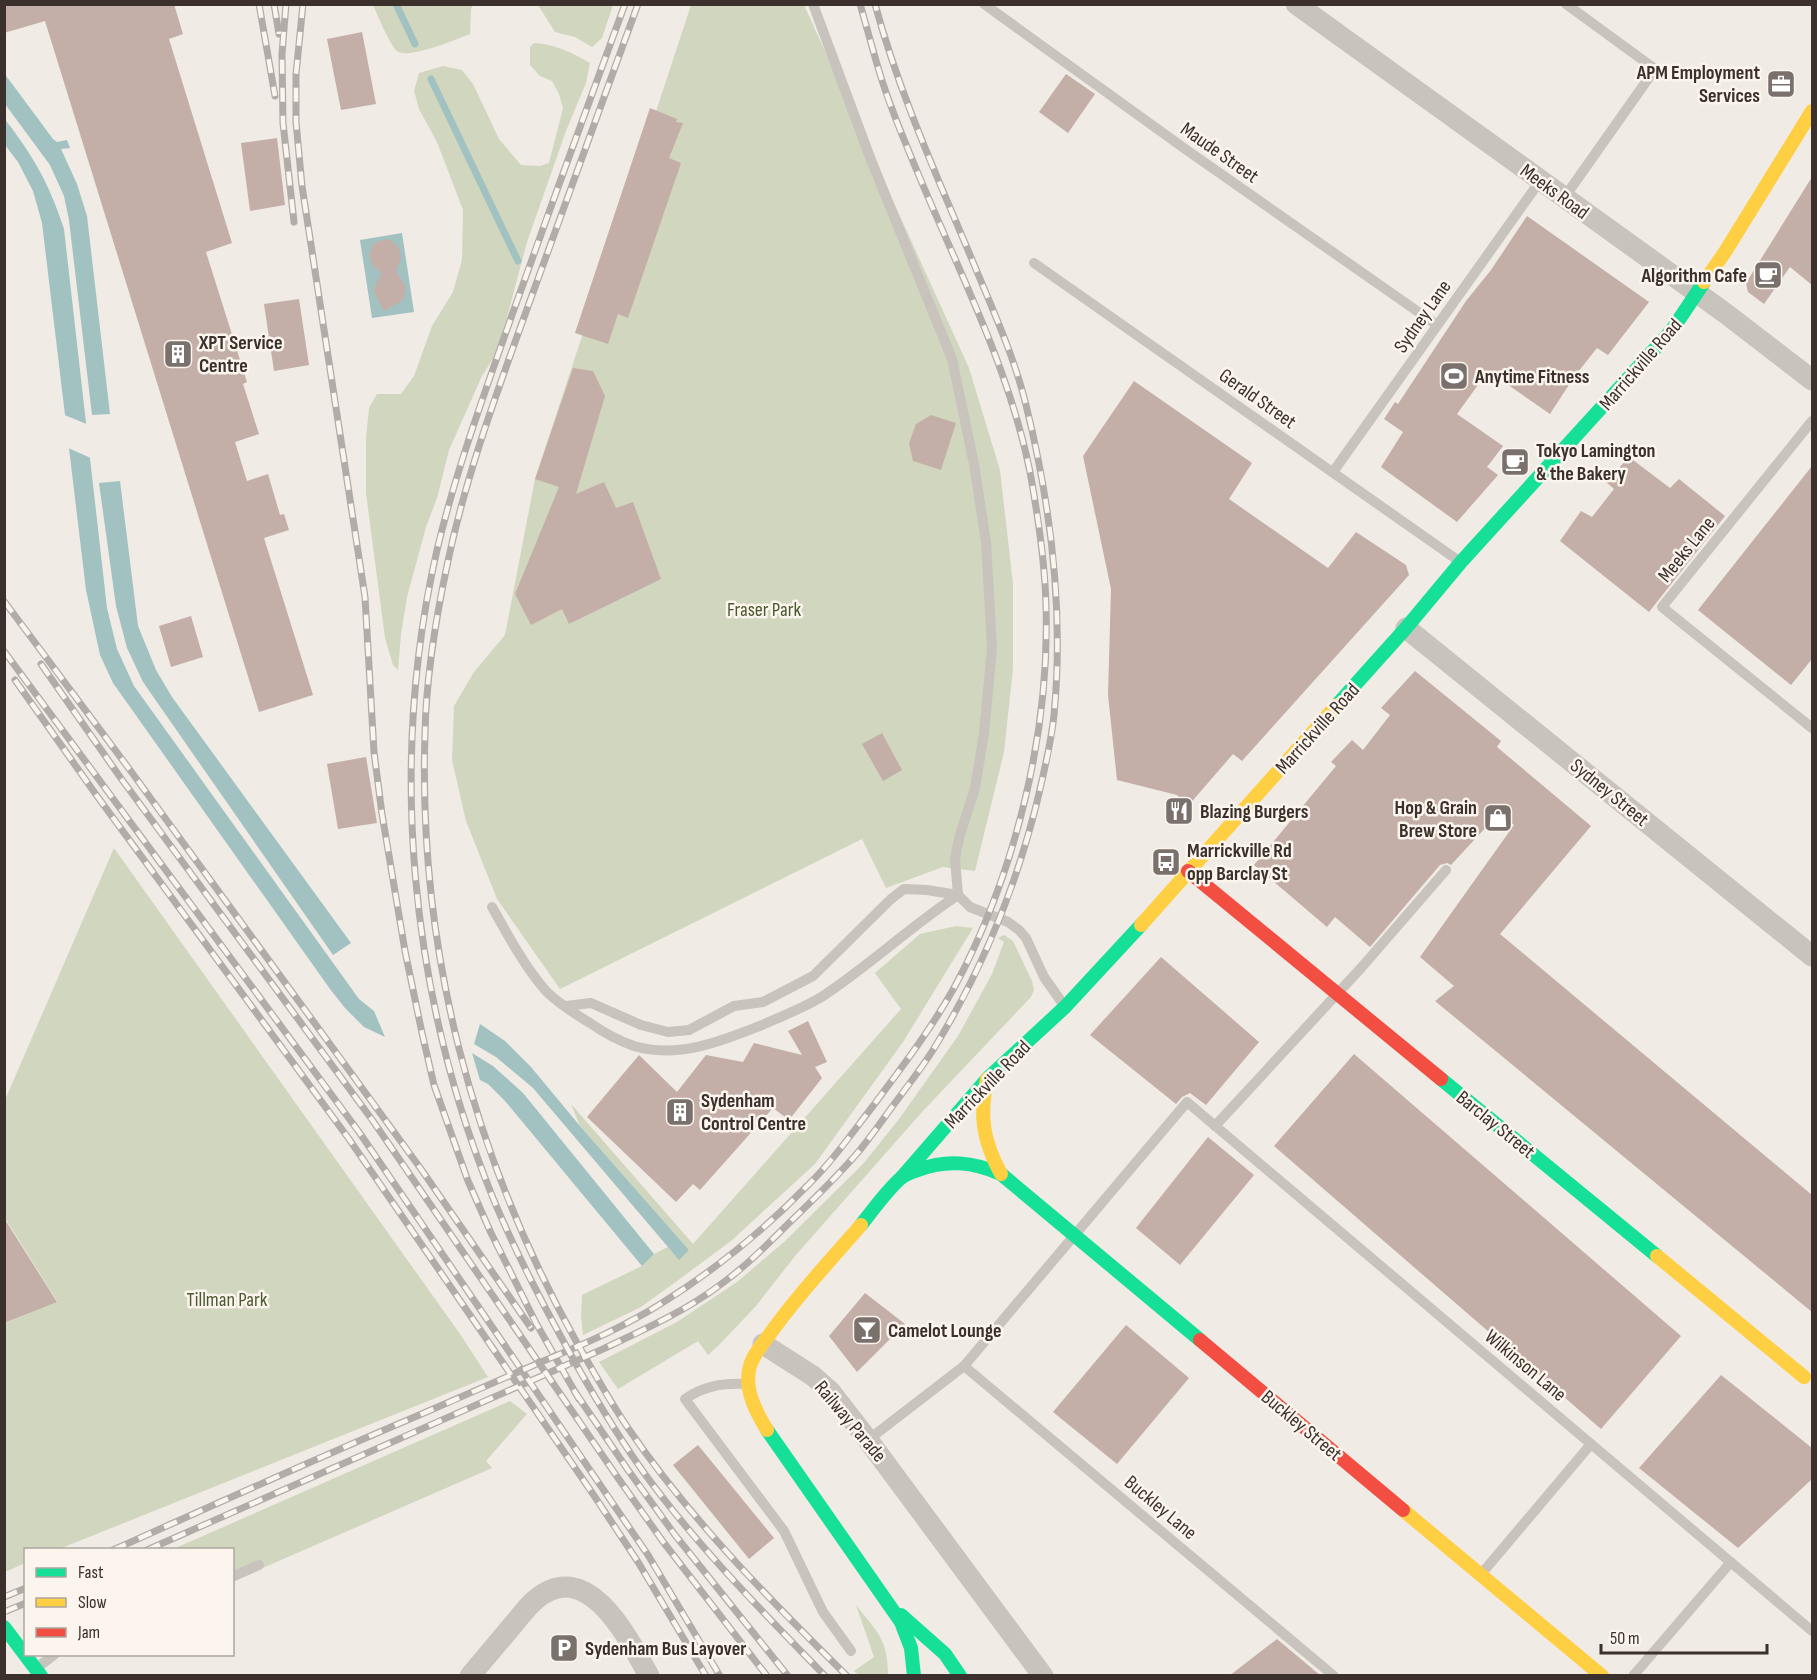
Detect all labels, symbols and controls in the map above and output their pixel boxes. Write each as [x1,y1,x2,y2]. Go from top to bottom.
place label: APM Employment Services [1636,61,1760,108]
office icon: APM Employment Services [1765,68,1797,100]
street label: Maude Street [1176,117,1263,188]
street label: Meeks Road [1515,159,1593,225]
cafe icon: Algorithm Cafe [1752,259,1784,291]
place label: Algorithm Cafe [1640,264,1747,288]
street label: Sydney Lane [1389,276,1457,358]
street label: Marrickville Road [1594,314,1687,416]
place label: XPT Service Centre [198,331,282,378]
building icon: XPT Service Centre [162,338,194,370]
sports icon: Anytime Fitness [1438,360,1470,392]
street label: Gerald Street [1214,364,1301,434]
place label: Anytime Fitness [1474,365,1590,389]
place label: Tokyo Lamington & the Bakery [1536,439,1656,486]
cafe icon: Tokyo Lamington & the Bakery [1499,446,1531,478]
street label: Meeks Lane [1653,512,1720,587]
park label: Fraser Park [727,598,801,622]
street label: Marrickville Road [1271,678,1365,779]
street label: Sydney Street [1565,754,1653,832]
restaurant icon: Blazing Burgers [1163,795,1195,827]
place label: Hop & Grain Brew Store [1395,796,1477,843]
place label: Blazing Burgers [1200,800,1309,824]
shop icon: Hop & Grain Brew Store [1482,802,1514,834]
place label: Marrickville Rd opp Barclay St [1187,839,1292,886]
bus stop icon: Marrickville Rd opp Barclay St [1150,846,1182,878]
street label: Marrickville Road [940,1035,1036,1134]
street label: Barclay Street [1451,1086,1540,1164]
place label: Sydenham Control Centre [701,1089,806,1136]
building icon: Sydenham Control Centre [664,1096,696,1128]
park label: Tillman Park [187,1288,268,1312]
bar icon: Camelot Lounge [851,1314,883,1346]
place label: Camelot Lounge [888,1319,1002,1343]
street label: Wilkinson Lane [1480,1325,1571,1407]
street label: Railway Parade [809,1376,891,1467]
street label: Buckley Street [1256,1385,1346,1466]
street label: Buckley Lane [1119,1471,1201,1545]
legend [24,1548,234,1656]
text: Fast [78,1562,104,1583]
text: Slow [78,1592,107,1613]
scale bar [1601,1617,1768,1655]
text: Jam [77,1622,100,1643]
text: 50 m [1610,1628,1640,1649]
parking icon: Sydenham Bus Layover [548,1632,580,1664]
place label: Sydenham Bus Layover [585,1637,746,1661]

